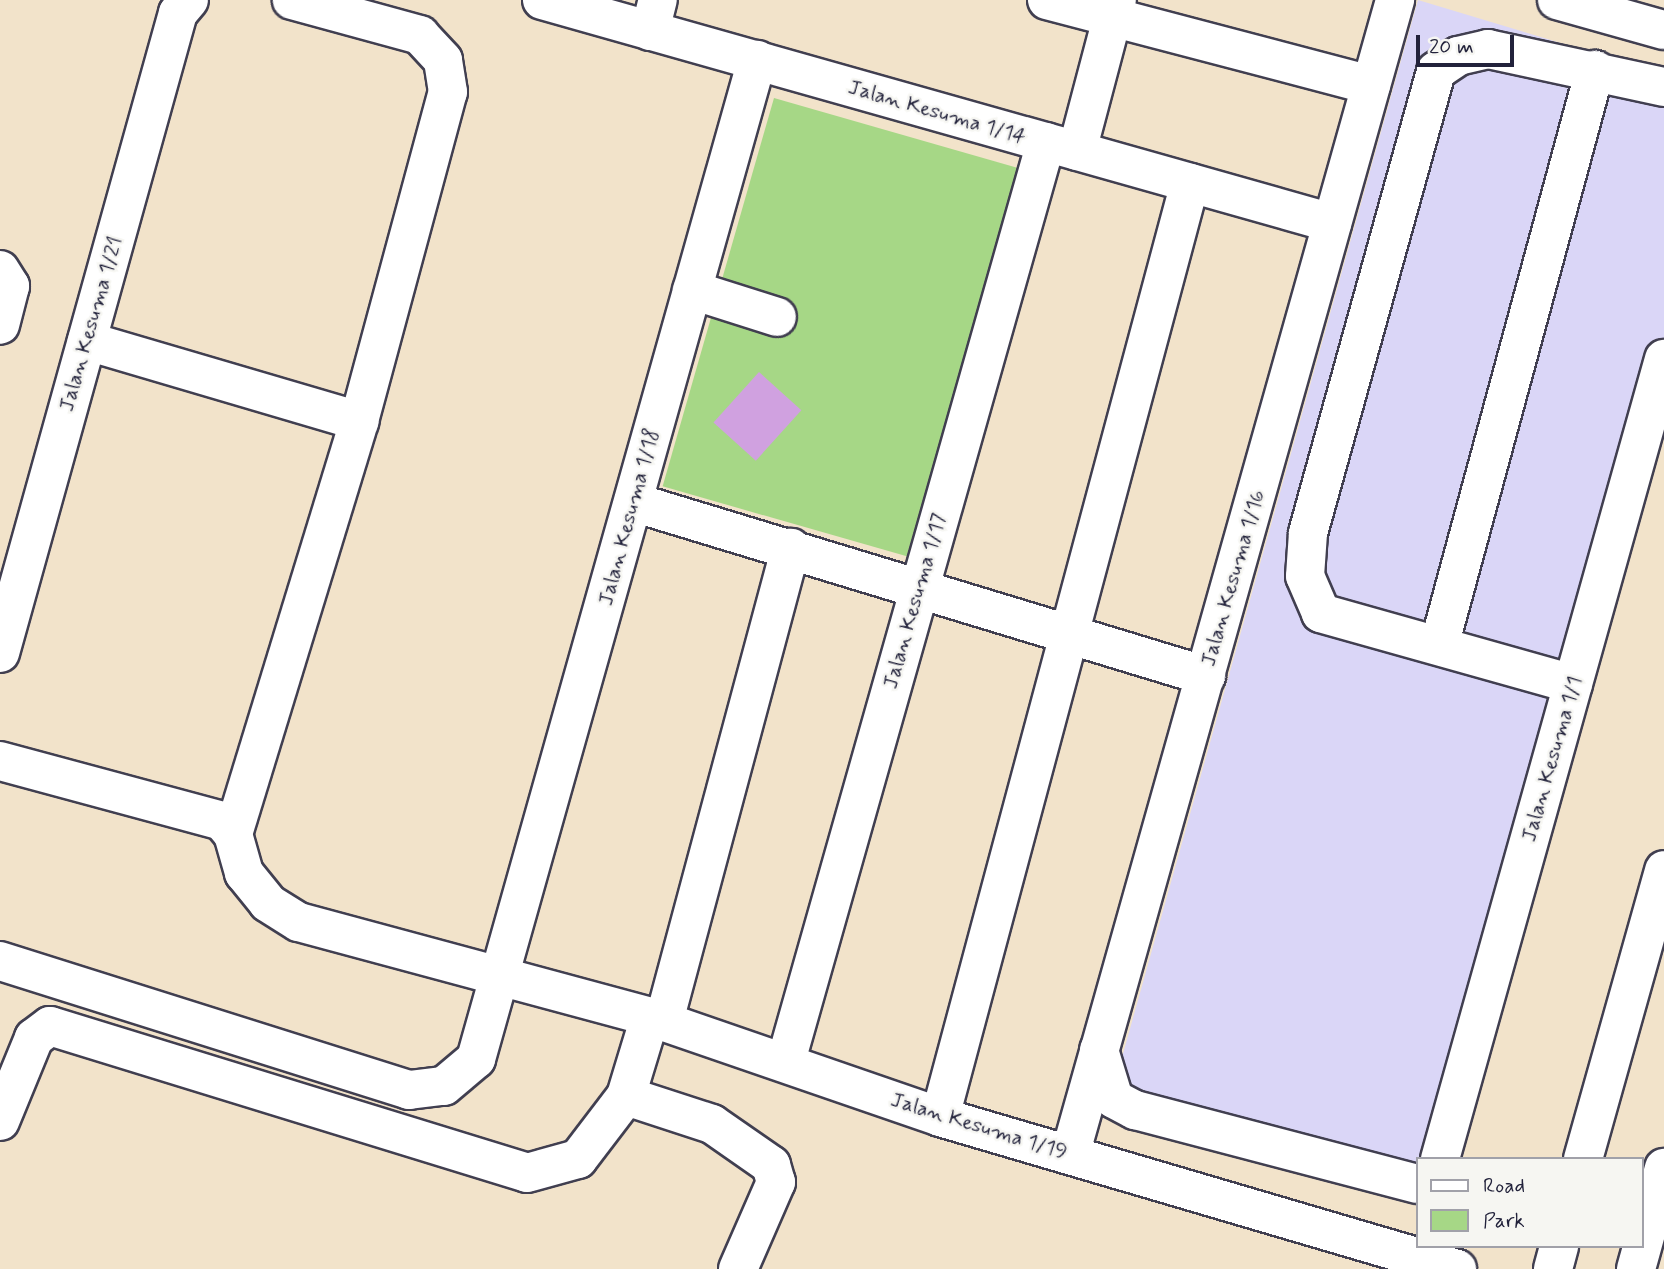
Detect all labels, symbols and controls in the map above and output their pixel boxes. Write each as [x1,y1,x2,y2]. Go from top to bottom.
scale bar [1419,21,1517,65]
text: 20 m [1429,33,1474,61]
street label: Jalan Kesuma 1/14 [845,75,1029,149]
street label: Jalan Kesuma 1/21 [54,233,128,415]
street label: Jalan Kesuma 1/18 [593,425,665,609]
street label: Jalan Kesuma 1/16 [1196,487,1270,669]
street label: Jalan Kesuma 1/17 [878,510,952,692]
street label: Jalan Kesuma 1/1 [1516,673,1588,845]
street label: Jalan Kesuma 1/19 [887,1087,1071,1165]
legend [1416,1157,1643,1248]
text: Road [1483,1172,1525,1200]
text: Park [1483,1207,1525,1235]

